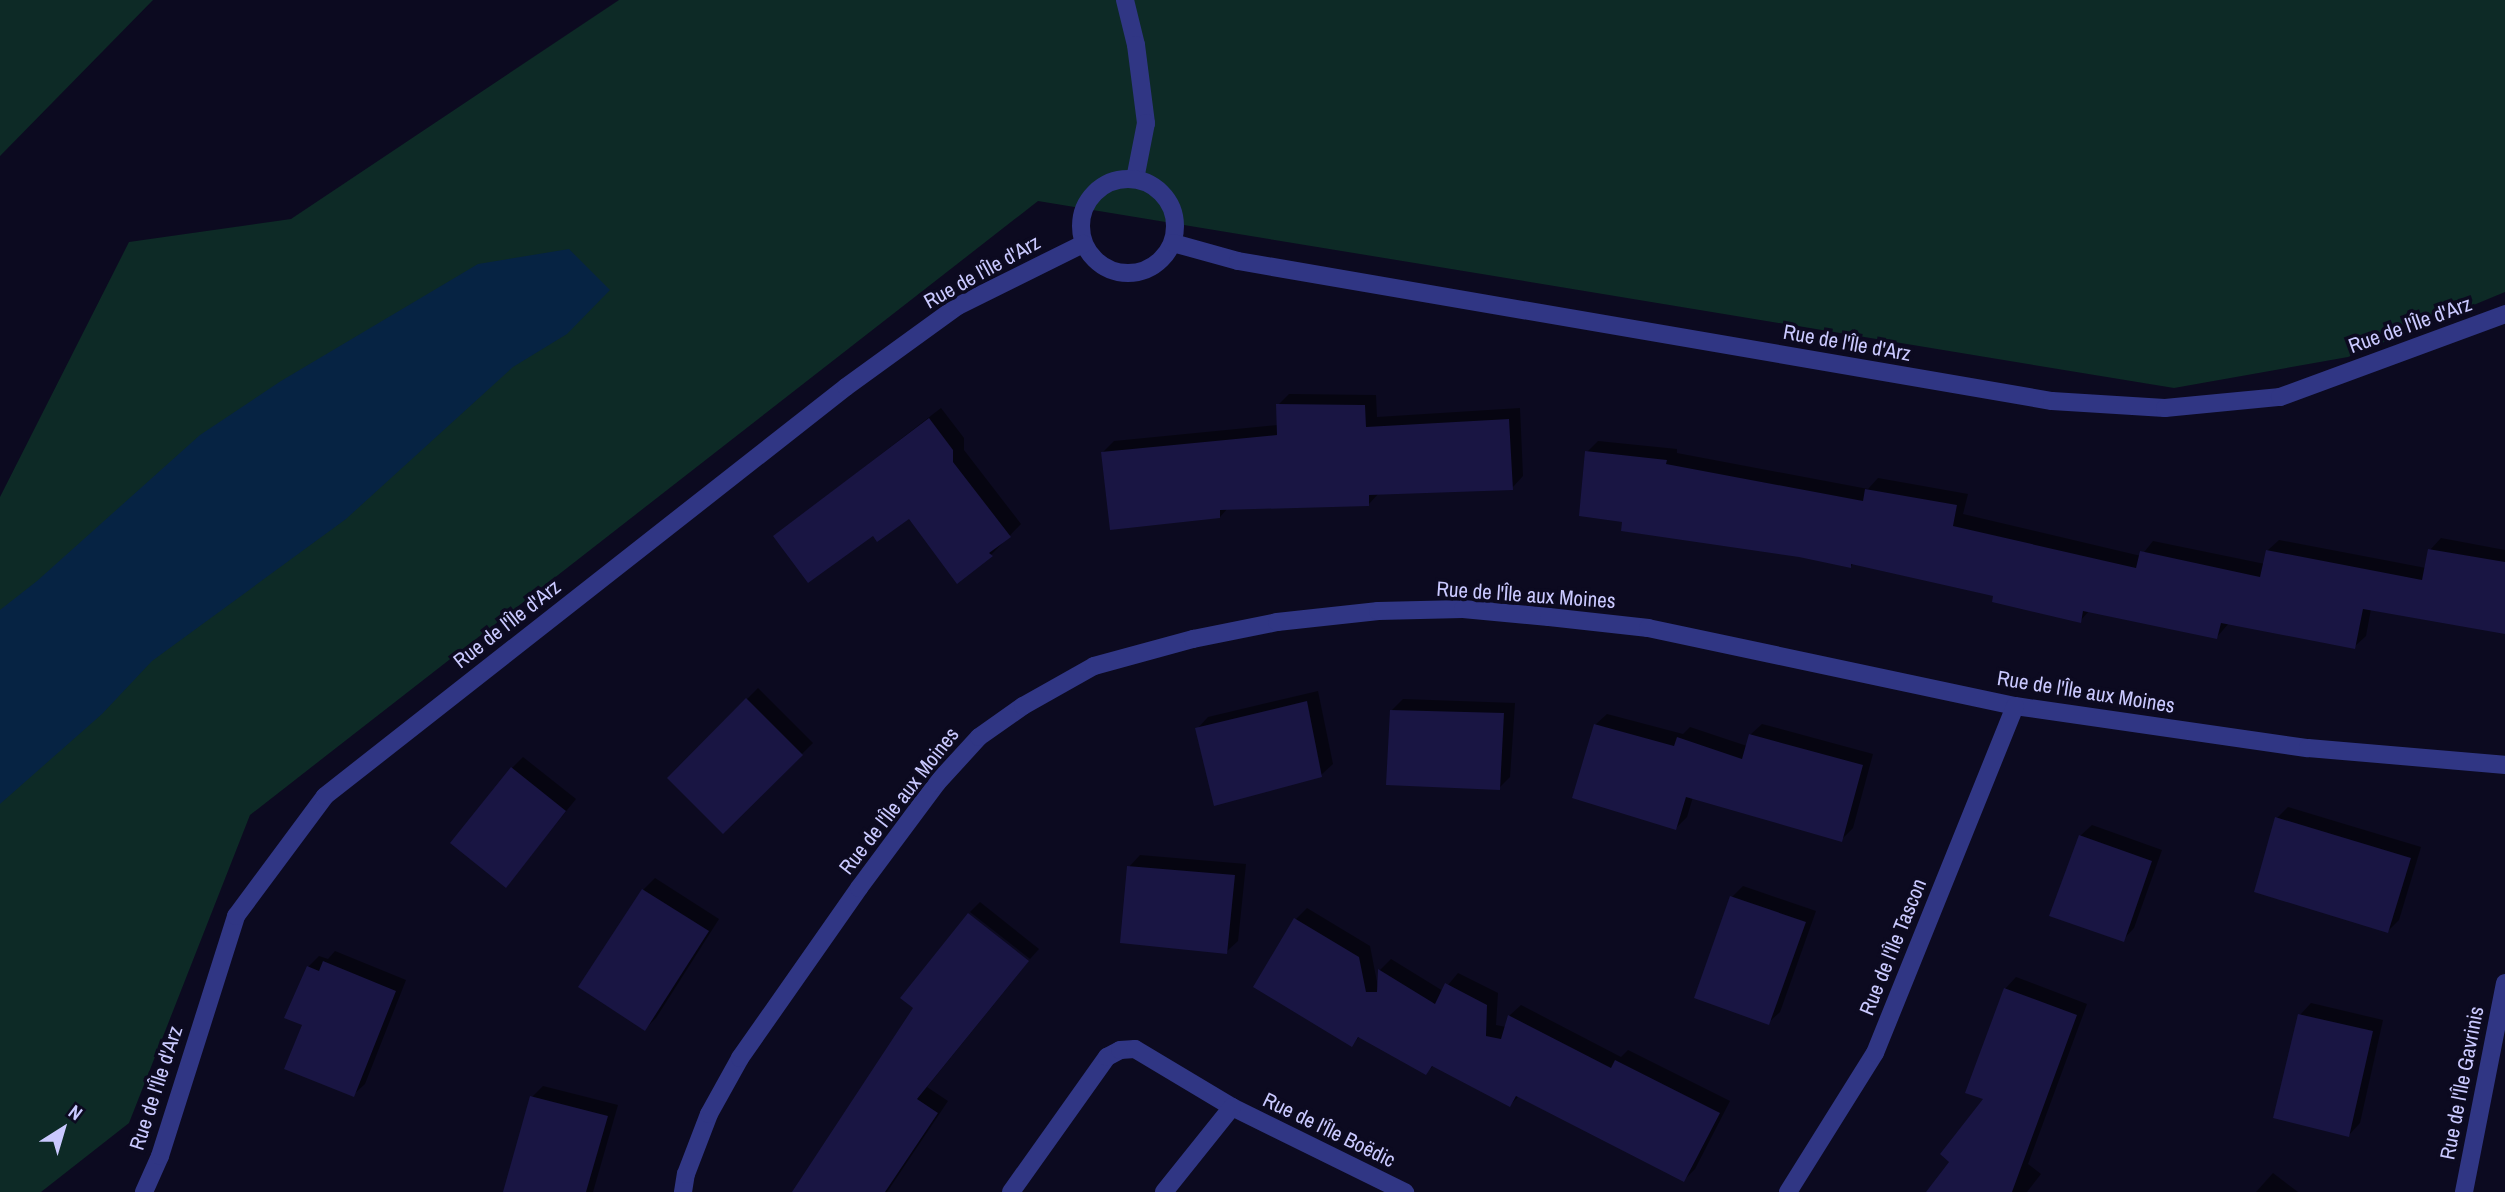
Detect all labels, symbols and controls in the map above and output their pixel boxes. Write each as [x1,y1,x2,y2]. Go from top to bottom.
street label: Rue de l'Île d'Arz [919,230,1045,314]
street label: Rue de l'Île d'Arz [2345,291,2475,359]
street label: Rue de l'Île d'Arz [1781,319,1913,367]
street label: Rue de l'Île d'Arz [448,574,566,674]
street label: Rue de l'Île aux Moines [1436,576,1616,614]
street label: Rue de l'Île aux Moines [1995,666,2177,718]
street label: Rue de l'Île aux Moines [834,723,964,879]
street label: Rue de l'Île Tascon [1854,875,1932,1019]
street label: Rue de l'Île Gavrinis [2435,1004,2489,1162]
street label: Rue de l'Île d'Arz [124,1023,188,1153]
street label: Rue de l'Île Boëdic [1259,1087,1399,1173]
north arrow [28,1094,98,1164]
text: N [63,1098,88,1126]

